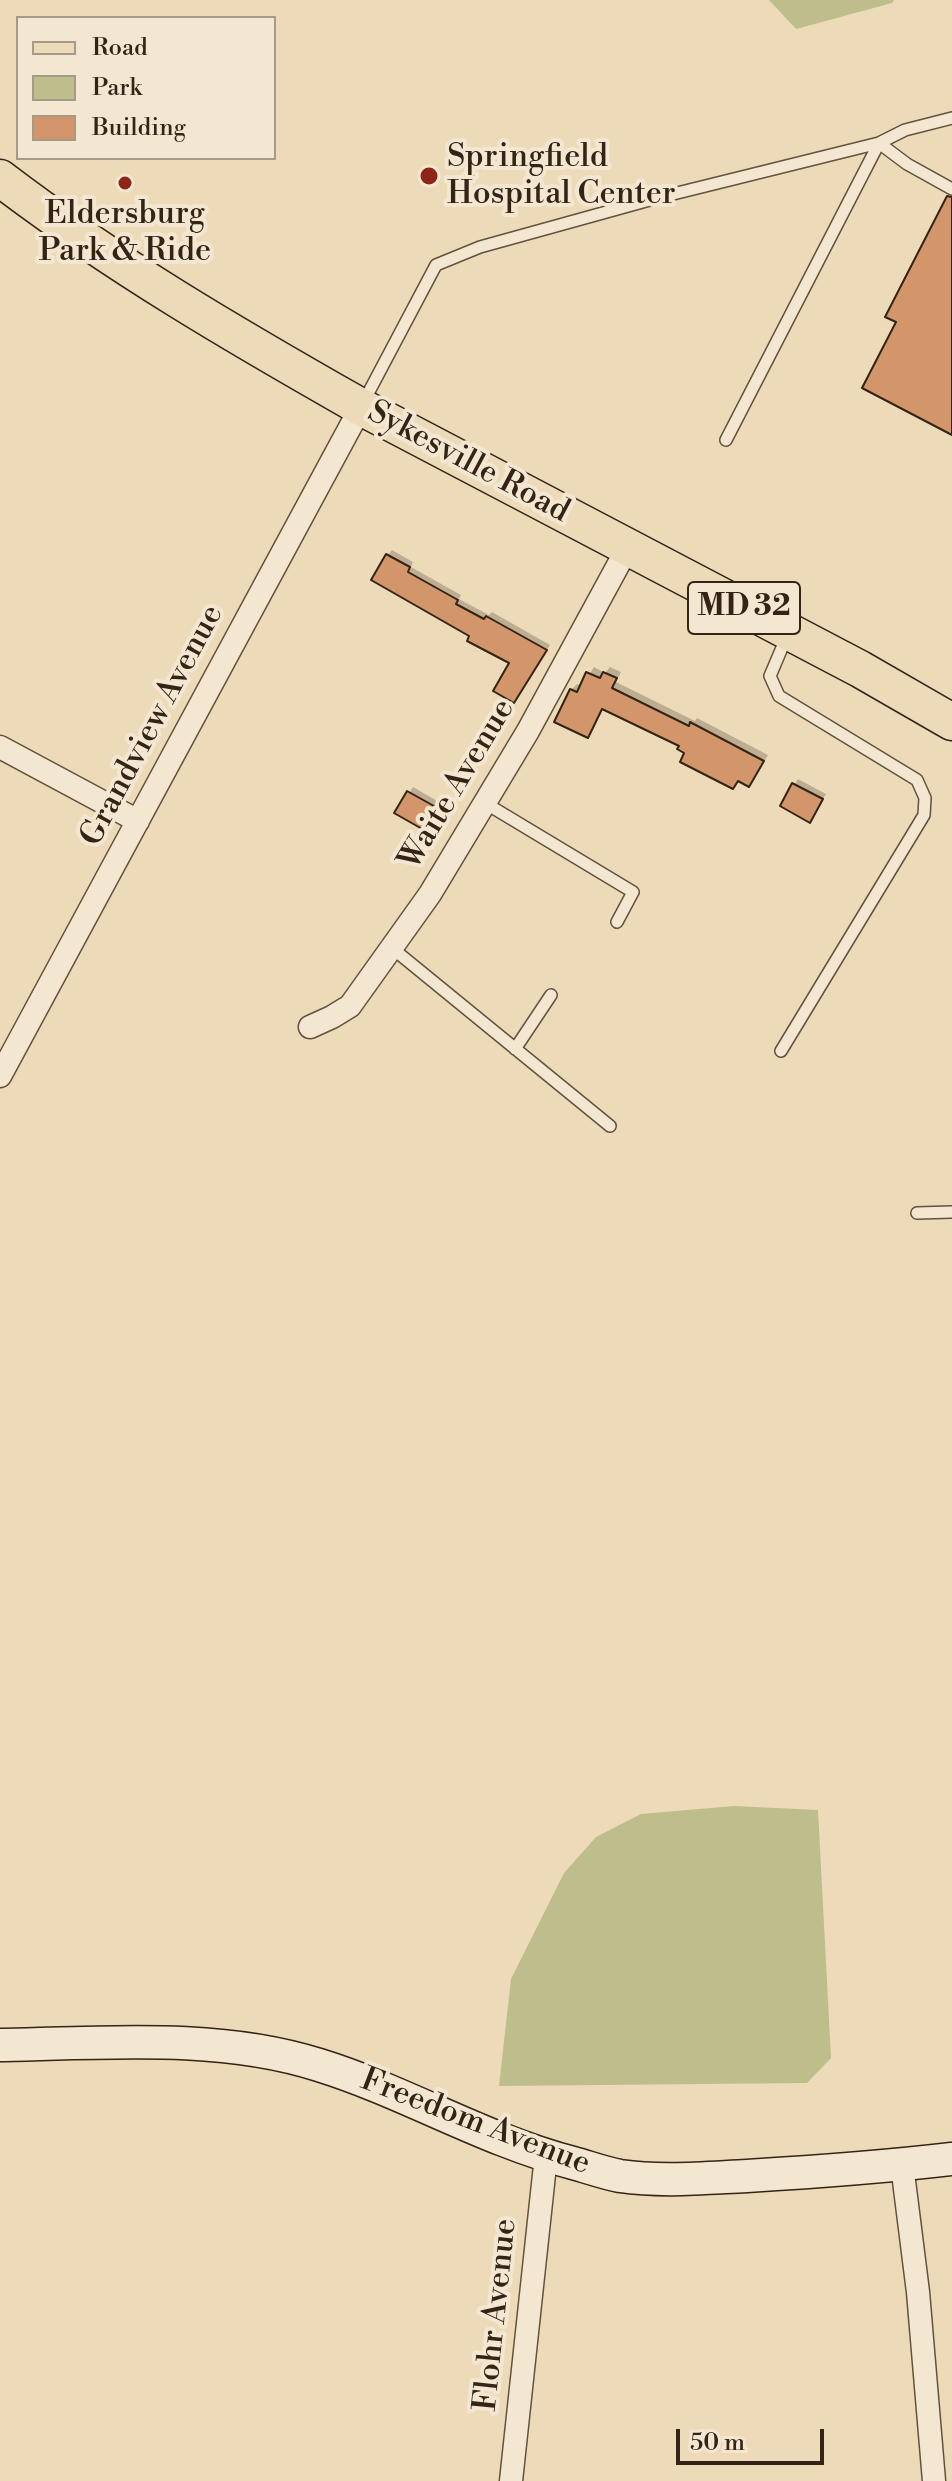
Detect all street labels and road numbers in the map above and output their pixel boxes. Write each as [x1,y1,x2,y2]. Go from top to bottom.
street label: Sykesville Road [361,394,575,532]
road number: MD 32 [688,582,800,634]
street label: Grandview Avenue [73,599,233,853]
street label: Waite Avenue [392,693,524,877]
street label: Freedom Avenue [355,2062,595,2184]
street label: Flohr Avenue [468,2217,526,2413]

